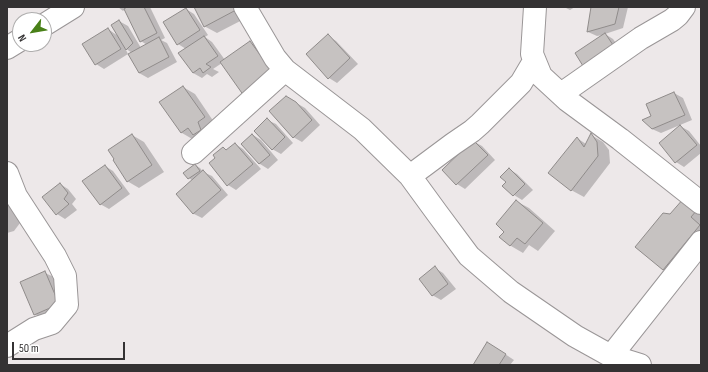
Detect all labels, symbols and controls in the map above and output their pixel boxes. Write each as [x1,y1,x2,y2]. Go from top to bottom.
north arrow [12,12,52,52]
text: N [15,32,29,44]
scale bar [14,334,127,360]
text: 50 m [19,341,39,356]

